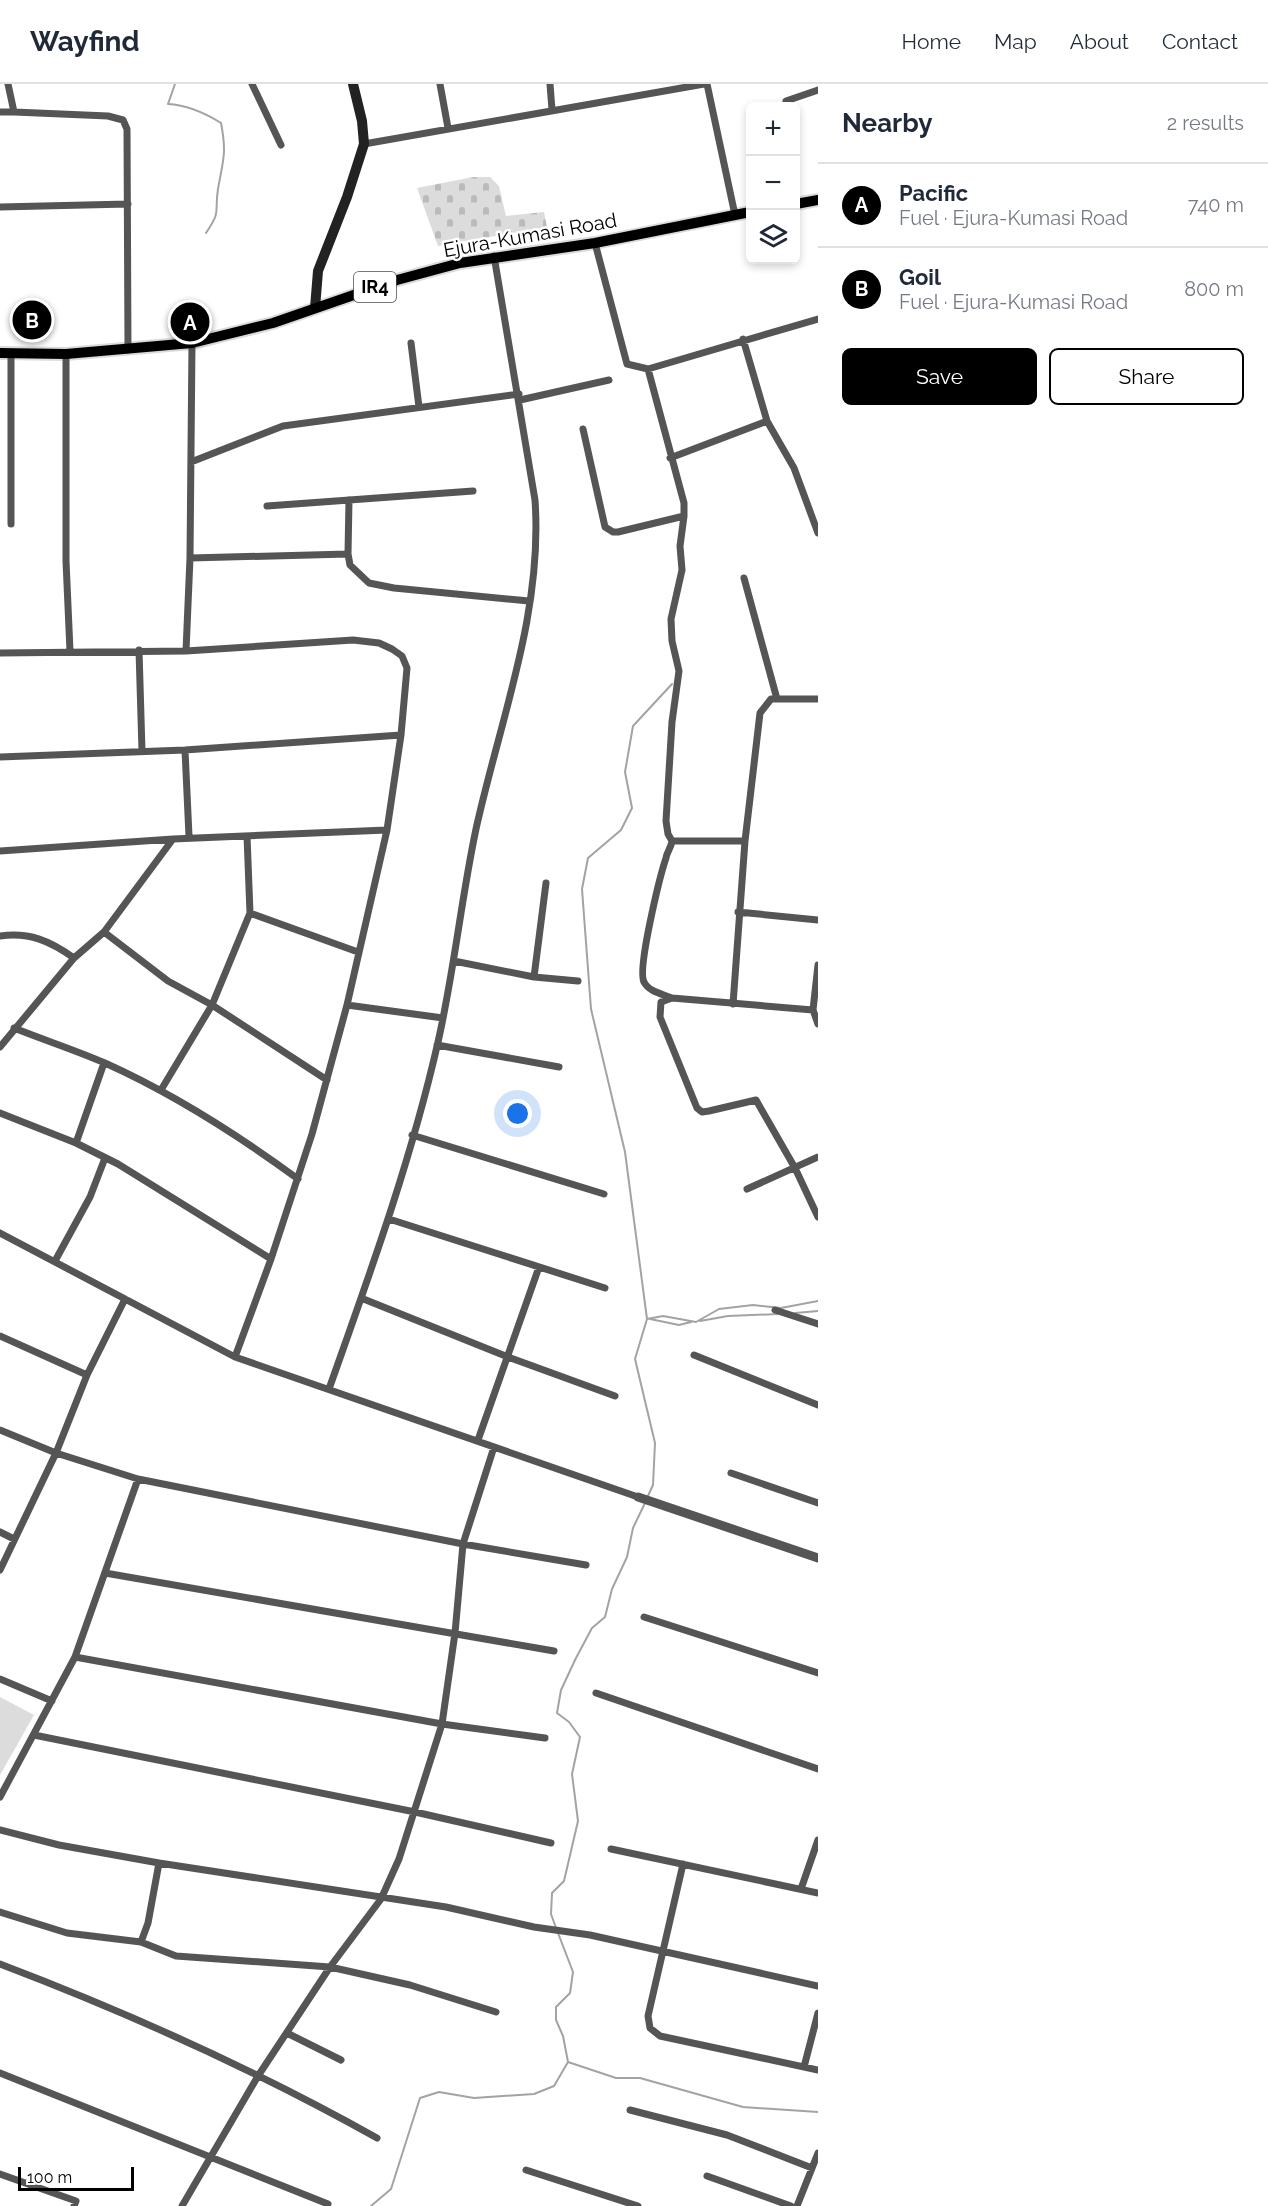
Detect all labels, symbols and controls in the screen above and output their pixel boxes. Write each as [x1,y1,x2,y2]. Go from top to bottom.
text: Wayfind [30,25,140,58]
text: Home [902,29,961,54]
text: Map [994,29,1037,54]
text: About [1070,29,1129,54]
text: Contact [1162,29,1238,54]
map controls [746,102,800,264]
button: + [746,102,800,156]
text: Nearby [842,108,932,138]
text: 2 results [1167,111,1244,135]
button: − [746,156,800,210]
text: Pacific [899,180,968,206]
text: A [855,193,868,217]
text: 740 m [1188,193,1244,217]
text: Fuel · Ejura-Kumasi Road [899,206,1128,230]
street label: Ejura-Kumasi Road [441,208,619,262]
button: layers [746,210,800,264]
text: Goil [899,264,941,290]
road number: IR4 [354,272,396,302]
text: B [855,277,868,301]
text: 800 m [1184,277,1244,301]
text: Fuel · Ejura-Kumasi Road [899,290,1128,314]
pin: B [12,298,51,342]
pin: A [170,300,210,344]
button: Save [842,348,1037,405]
button: Share [1049,348,1244,405]
your location [503,1099,532,1128]
scale bar [18,2164,134,2192]
text: 100 m [27,2168,72,2187]

